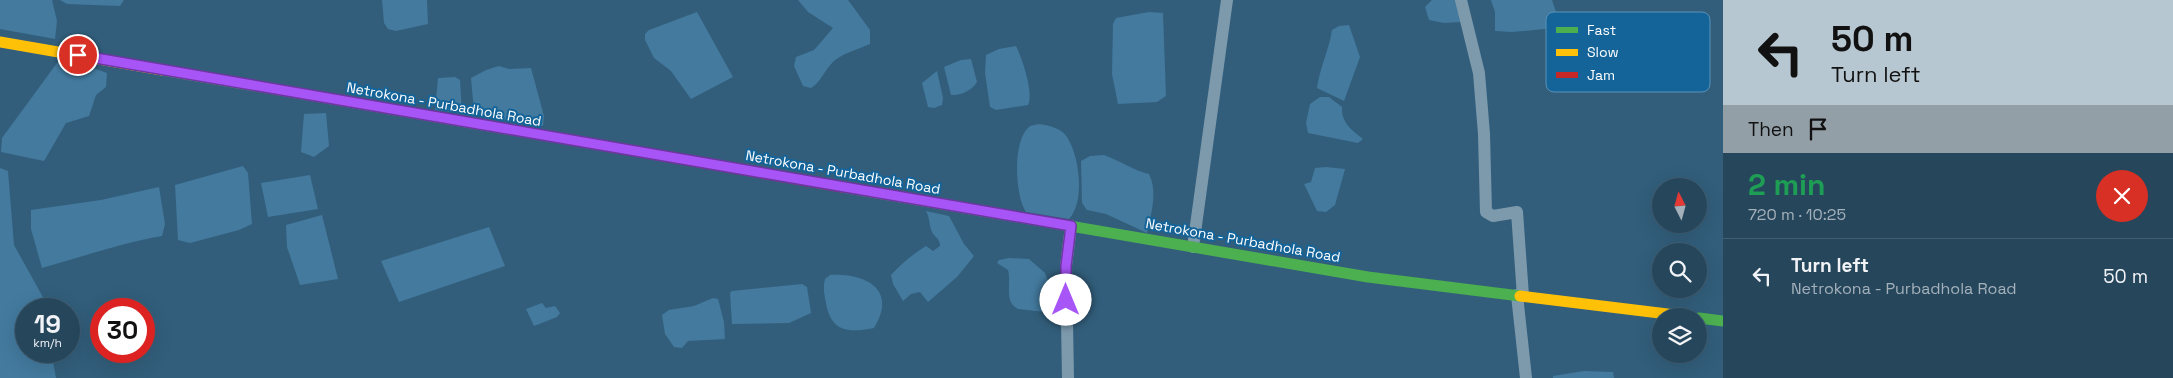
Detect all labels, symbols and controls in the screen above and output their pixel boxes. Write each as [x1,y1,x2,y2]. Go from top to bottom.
legend [1546,12,1710,92]
text: 50 m [1831,17,1913,61]
icon: left [1748,20,1813,85]
text: Fast [1587,21,1616,39]
pin [57,34,99,76]
icon: arrive [64,41,92,69]
text: Slow [1587,43,1619,61]
text: Turn left [1831,60,1921,88]
text: Jam [1587,66,1615,84]
street label: Netrokona - Purbadhola Road [345,78,543,130]
icon: arrive [1804,115,1832,143]
text: Then [1748,117,1794,142]
street label: Netrokona - Purbadhola Road [744,146,942,198]
text: 2 min [1748,165,1826,204]
button: close [2096,170,2148,222]
north arrow [1652,178,1708,232]
map controls [1652,178,1707,363]
text: 720 m · 10:25 [1748,204,1846,225]
street label: Netrokona - Purbadhola Road [1144,214,1342,266]
button: search [1652,243,1707,298]
text: Turn left [1791,253,1869,278]
icon: left [1748,262,1776,290]
text: 50 m [2103,264,2148,289]
position arrow [1039,273,1091,325]
text: Netrokona - Purbadhola Road [1791,278,2017,299]
speed limit sign: 30 [90,298,155,363]
text: 19 [34,308,61,340]
button: layers [1652,308,1707,363]
text: km/h [33,335,62,351]

